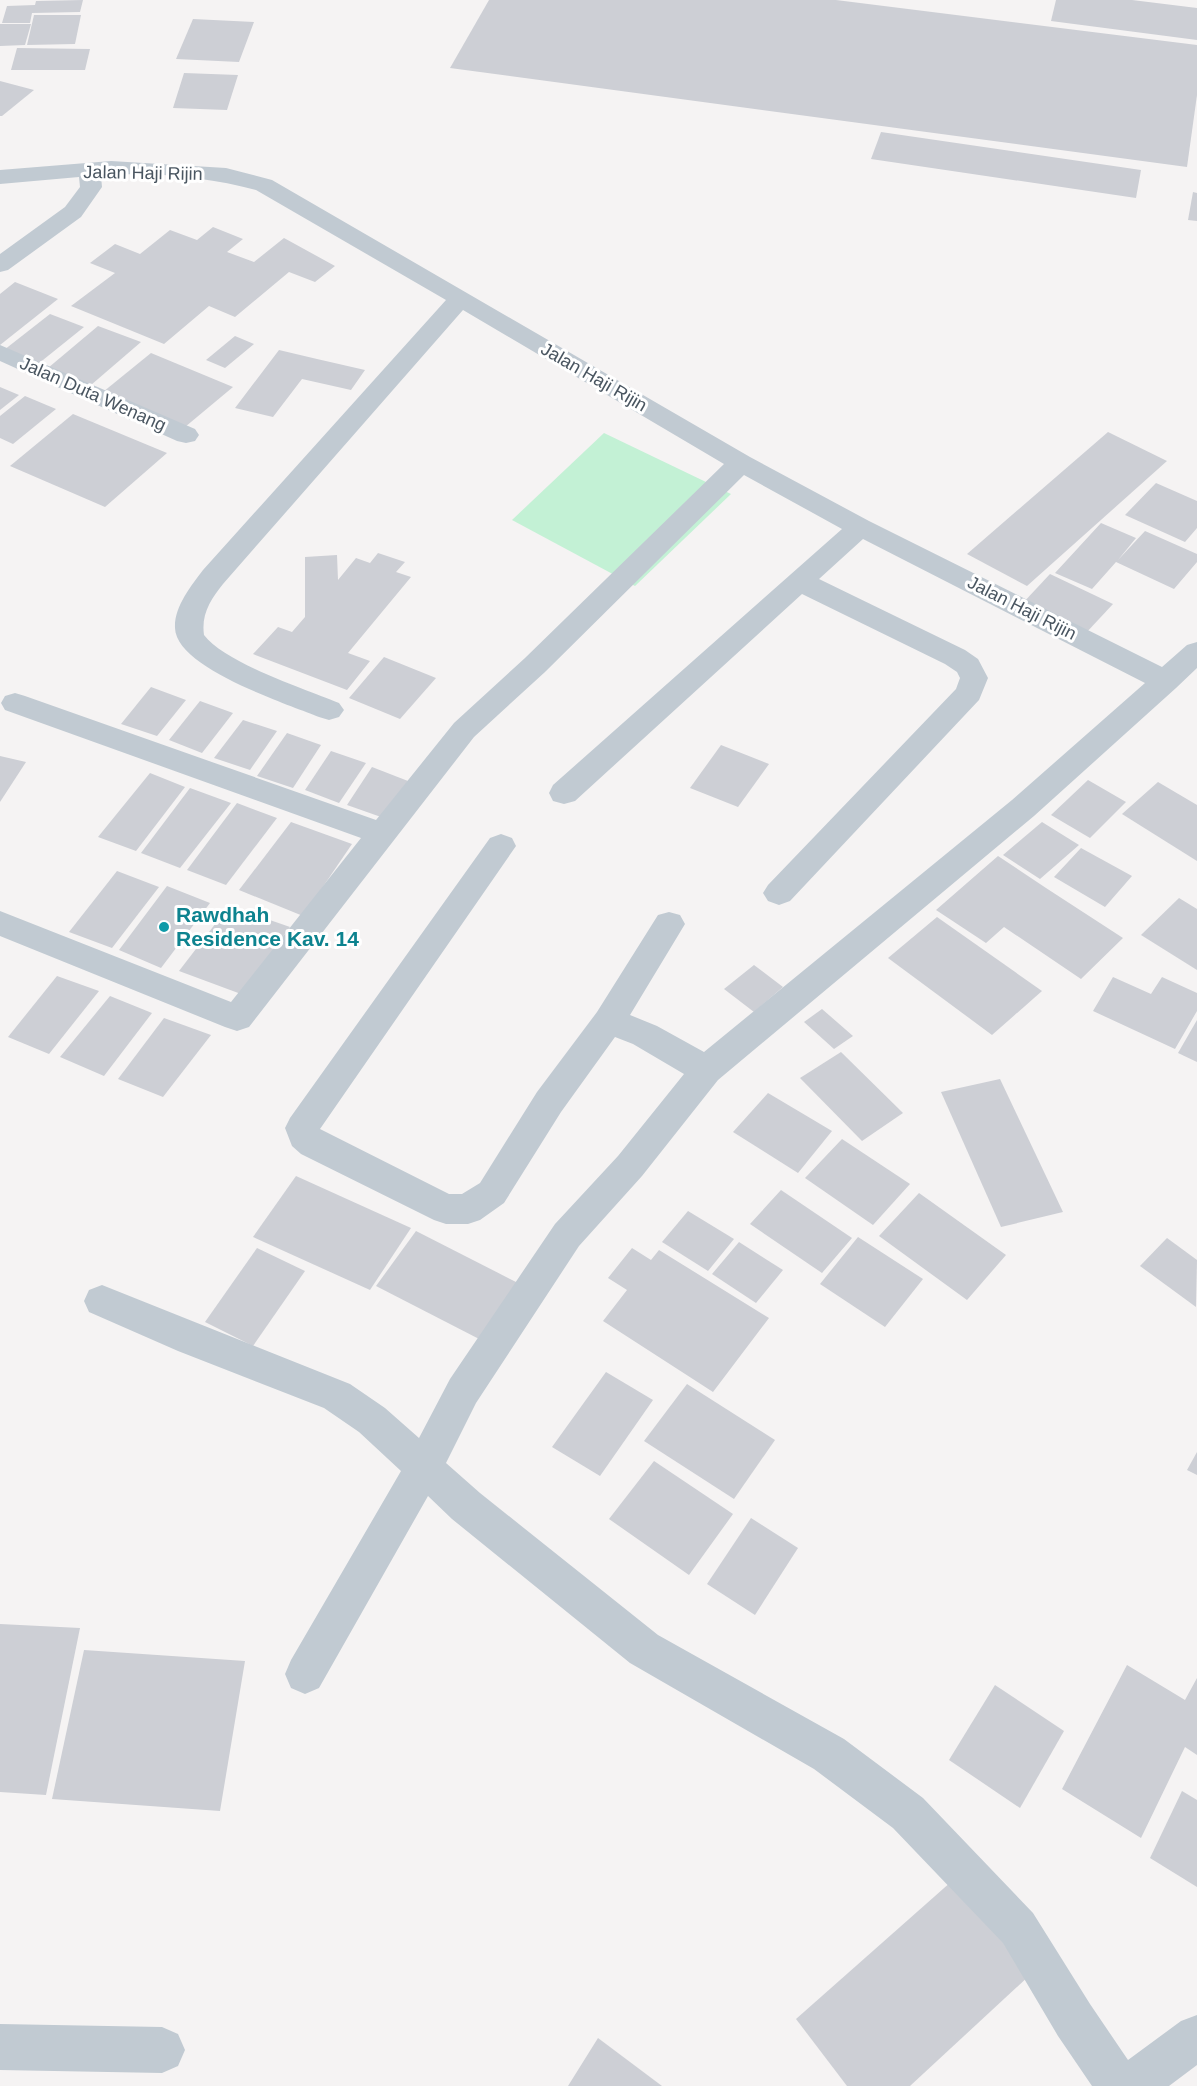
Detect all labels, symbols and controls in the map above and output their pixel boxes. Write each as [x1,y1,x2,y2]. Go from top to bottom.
street label: Jalan Haji Rijin [83,162,203,184]
street label: Jalan Haji Rijin [537,339,651,415]
street label: Jalan Duta Wenang [17,353,169,435]
street label: Jalan Haji Rijin [964,572,1080,644]
place label: Rawdhah Residence Kav. 14 [176,903,359,950]
marker: Rawdhah Residence Kav. 14 [157,920,171,934]

